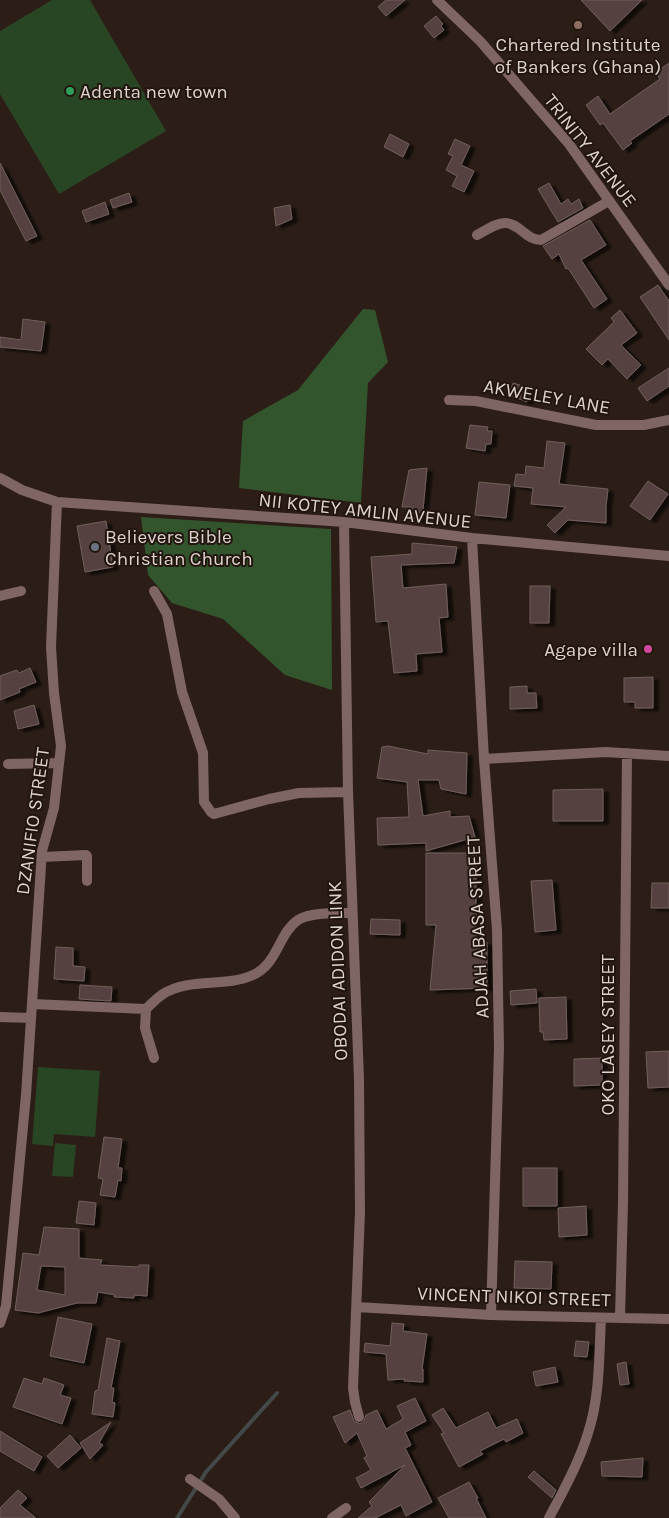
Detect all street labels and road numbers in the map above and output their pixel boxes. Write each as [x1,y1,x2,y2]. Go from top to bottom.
street label: TRINITY AVENUE [539,90,641,211]
street label: AKWELEY LANE [482,375,612,419]
street label: NII KOTEY AMLIN AVENUE [258,489,472,533]
street label: DZANIFIO STREET [12,746,54,896]
street label: ADJAH ABASA STREET [462,834,494,1019]
street label: OBODAI ADIDON LINK [324,880,352,1061]
street label: OKO LASEY STREET [597,954,619,1115]
street label: VINCENT NIKOI STREET [417,1283,612,1311]

